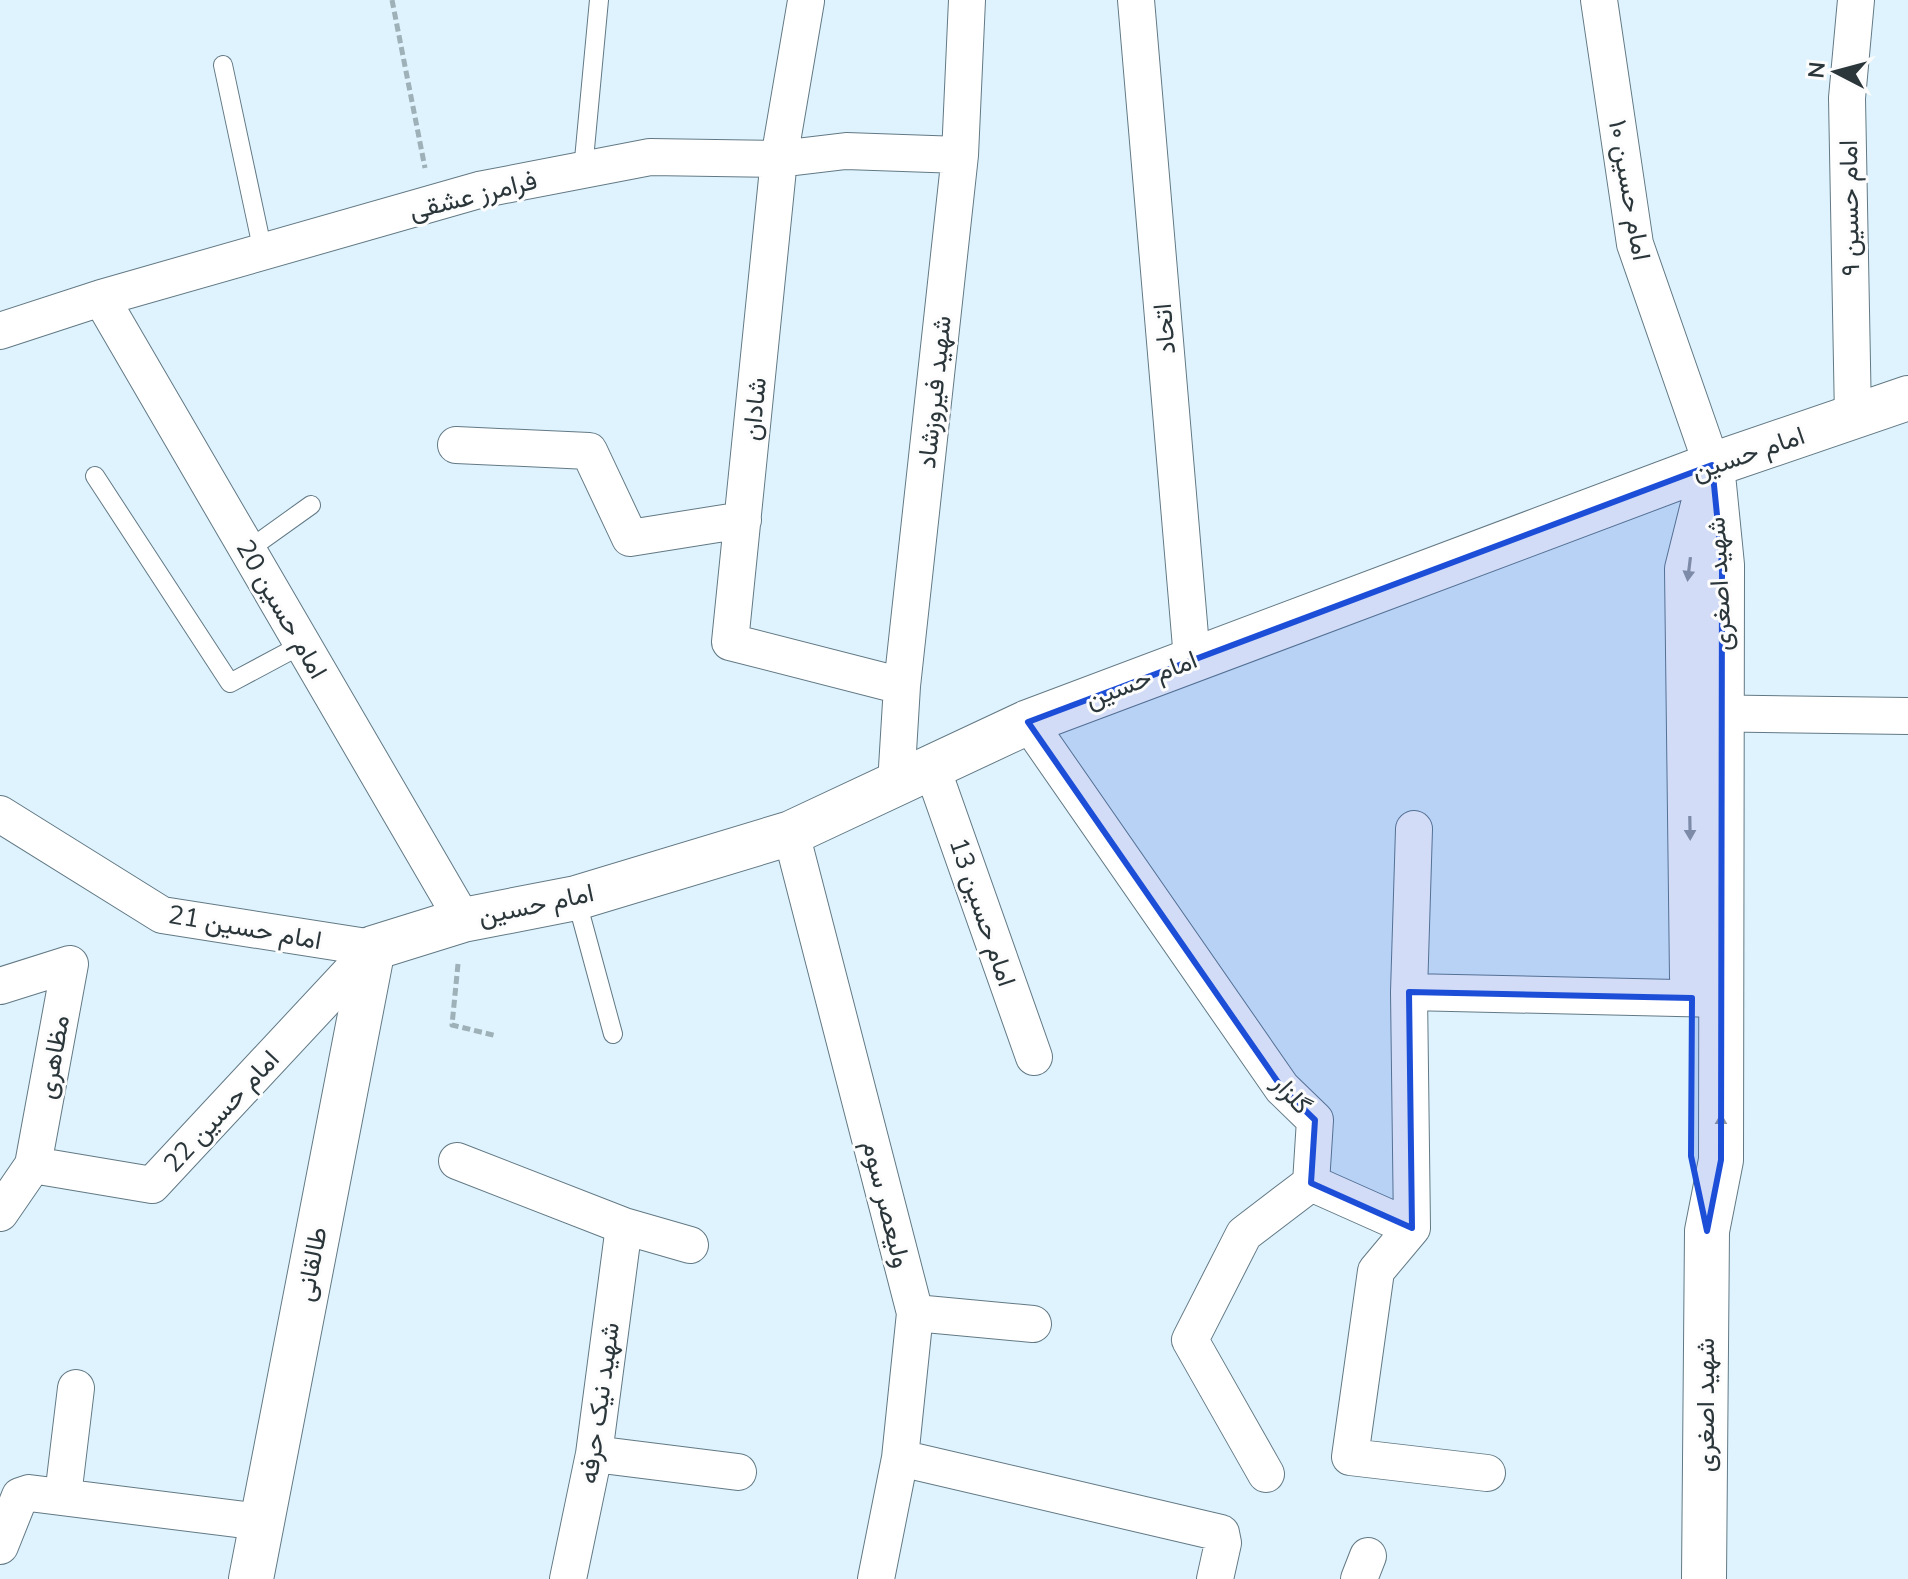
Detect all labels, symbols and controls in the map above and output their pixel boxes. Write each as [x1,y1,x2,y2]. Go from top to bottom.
north arrow [1796,32,1876,112]
text: N [1801,60,1833,80]
street label: امام حسین ۱۰ [1600,117,1659,263]
street label: امام حسین ۹ [1831,139,1868,277]
street label: فرامرز عشقی [406,163,541,228]
street label: اتحاد [1145,302,1184,356]
street label: شهید فیروزشاد [909,314,960,470]
street label: شادان [734,376,775,442]
street label: امام حسین [1687,418,1809,489]
street label: شهید اصغری [1699,516,1740,652]
street label: امام حسین 20 [228,533,336,685]
one-way arrow [1683,556,1696,581]
street label: امام حسین [1080,642,1202,717]
one-way arrow [1684,816,1696,841]
street label: امام حسین 13 [941,833,1024,991]
street label: امام حسین [475,875,597,934]
street label: امام حسین 21 [165,897,324,958]
street label: مظاهری [29,1012,78,1102]
street label: امام حسین 22 [156,1043,287,1180]
street label: گلزار [1264,1066,1319,1122]
one-way arrow [1715,1113,1727,1138]
street label: ولیعصر سوم [854,1137,919,1271]
street label: طالقانی [287,1224,336,1304]
street label: شهید نیک حرفه [571,1320,628,1486]
street label: شهید اصغری [1688,1338,1723,1472]

